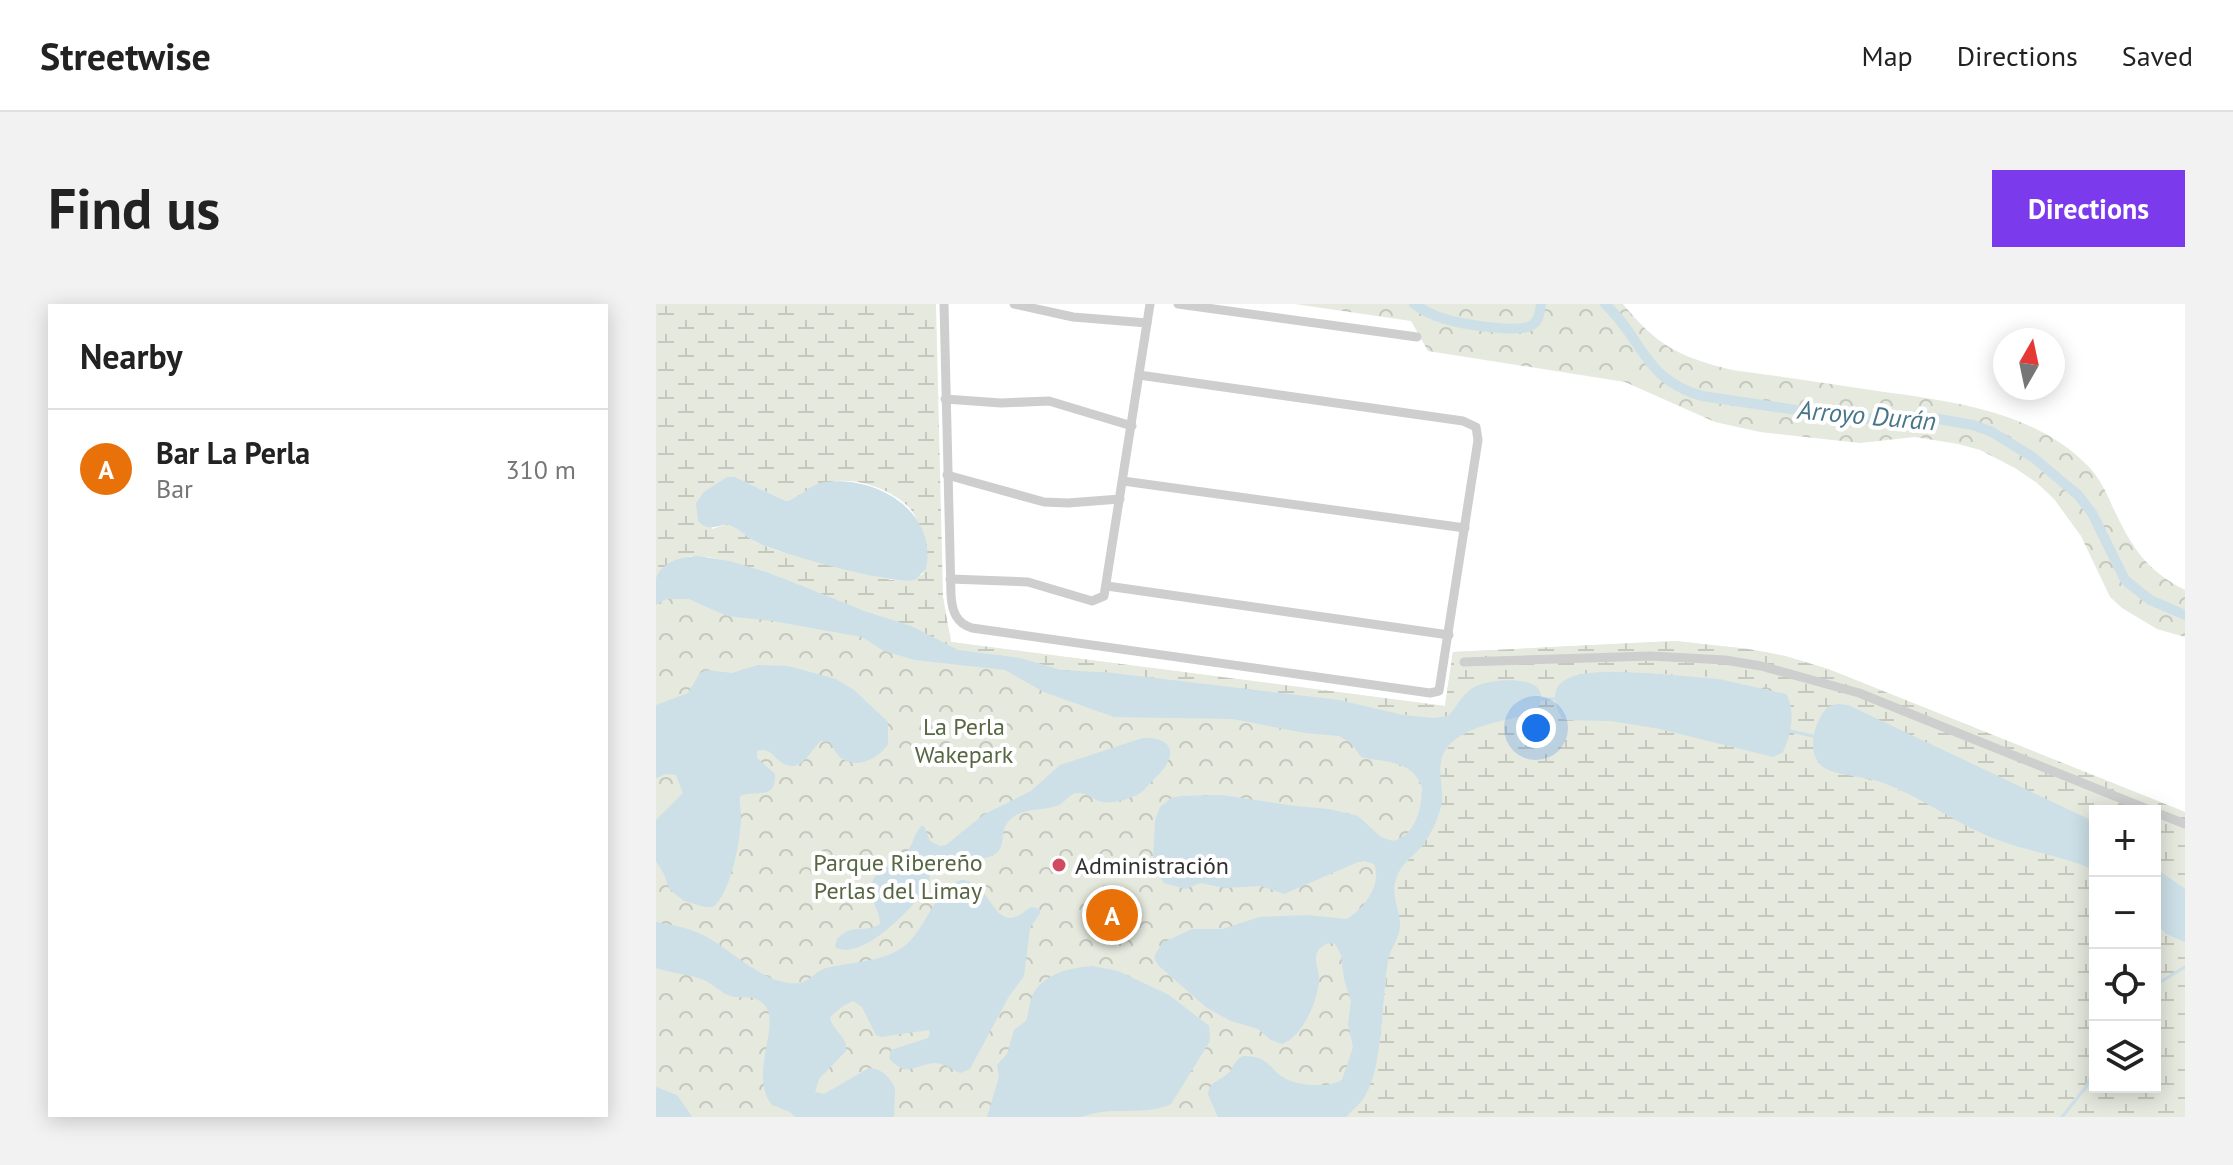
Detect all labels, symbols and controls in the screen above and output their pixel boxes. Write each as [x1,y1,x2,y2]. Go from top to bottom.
text: Streetwise [40,31,211,80]
text: Map [1862,37,1913,74]
text: Directions [1957,37,2078,74]
text: Saved [2122,37,2193,74]
button: Directions [1992,170,2185,247]
text: Find us [48,172,220,244]
north arrow [1993,328,2065,400]
text: Nearby [80,334,182,378]
water label: Arroyo Durán [1795,392,1938,437]
text: Bar La Perla [156,433,310,472]
text: A [98,453,114,486]
text: 310 m [505,453,576,486]
text: Bar [156,472,193,505]
your location [1516,708,1556,748]
park label: La Perla Wakepark [915,711,1014,770]
map controls [2089,805,2161,1093]
button: + [2089,805,2161,877]
park label: Parque Ribereño Perlas del Limay [813,847,983,906]
place label: Administración [1075,850,1229,881]
marker: Administración [1050,856,1068,874]
button: − [2089,877,2161,949]
pin: A [1086,885,1138,945]
button: locate [2089,949,2161,1021]
button: layers [2089,1021,2161,1093]

